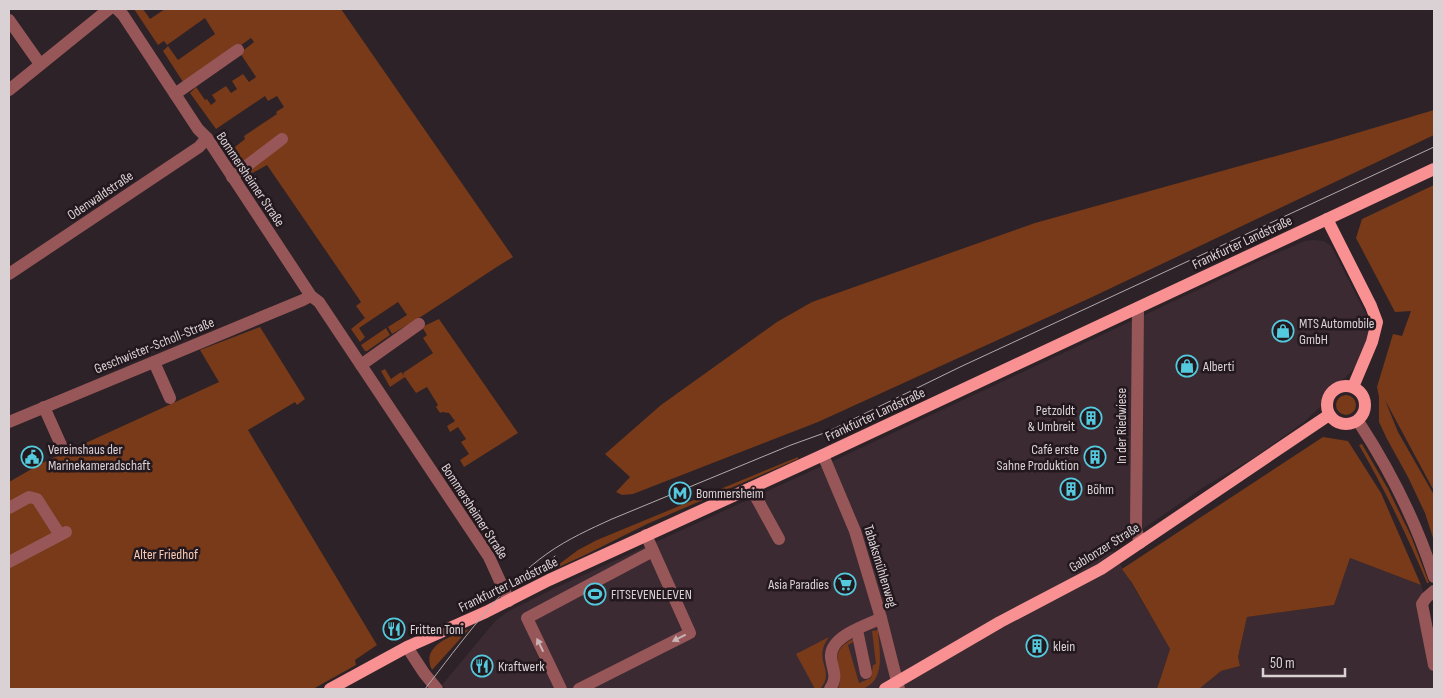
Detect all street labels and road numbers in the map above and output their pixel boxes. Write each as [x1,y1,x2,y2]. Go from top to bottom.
street label: Bommersheimer Straße [213,129,289,230]
street label: Odenwaldstraße [64,167,136,224]
street label: Frankfurter Landstraße [1190,212,1295,273]
street label: Geschwister-Scholl-Straße [92,314,217,377]
street label: Frankfurter Landstraße [823,384,928,445]
street label: In der Riedwiese [1113,388,1130,464]
street label: Bommersheimer Straße [437,460,512,562]
street label: Gablonzer Straße [1066,519,1143,576]
street label: Tabaksmühlenweg [860,523,901,610]
street label: Frankfurter Landstraße [456,553,561,616]

